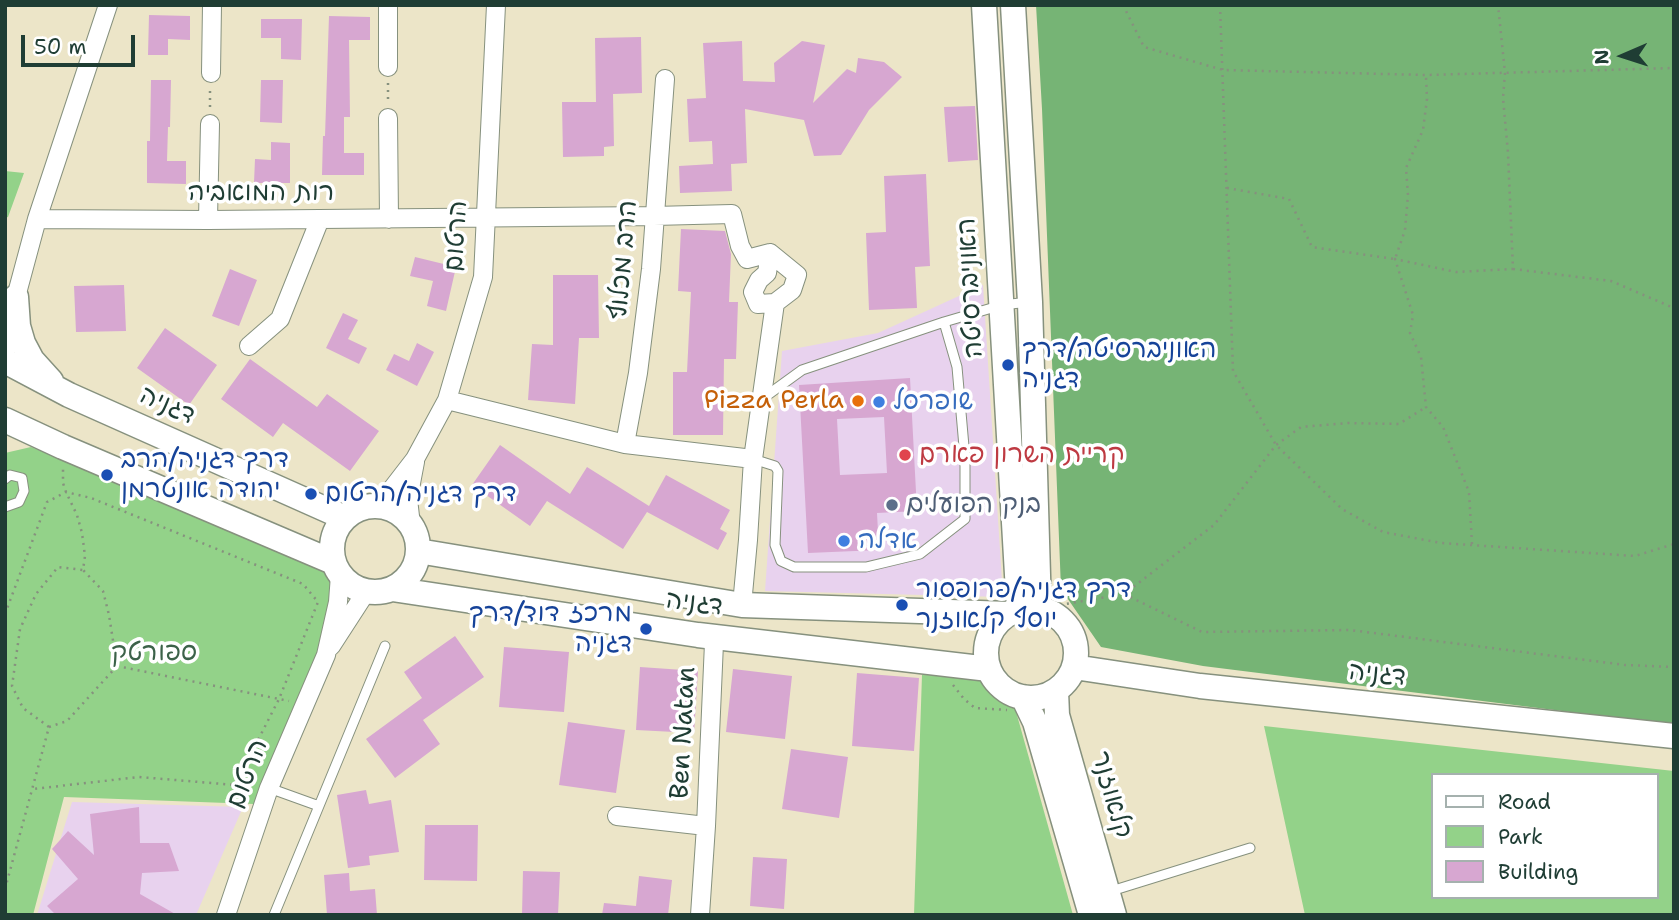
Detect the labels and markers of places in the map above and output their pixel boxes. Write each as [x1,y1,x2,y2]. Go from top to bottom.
place label: האוניברסיטה/דרך דגניה [1022,334,1216,396]
marker: האוניברסיטה/דרך דגניה [1000,357,1016,373]
place label: Pizza Perla [704,385,844,417]
place label: שופרסל [893,386,973,418]
marker: Pizza Perla [850,393,866,409]
marker: שופרסל [871,394,887,410]
place label: קריית השרון פארם [919,439,1124,471]
place label: דרך דגניה/הרב יהודה אונטרמן [121,444,289,505]
marker: קריית השרון פארם [897,447,913,463]
marker: דרך דגניה/הרב יהודה אונטרמן [99,467,115,483]
place label: דרך דגניה/הרטום [325,478,517,510]
marker: דרך דגניה/הרטום [303,486,319,502]
place label: בנק הפועלים [906,489,1041,521]
marker: בנק הפועלים [884,497,900,513]
place label: אדלה [858,525,917,557]
marker: אדלה [836,533,852,549]
place label: דרך דגניה/פרופסור יוסף קלאוזנר [916,574,1131,636]
marker: דרך דגניה/פרופסור יוסף קלאוזנר [894,597,910,613]
place label: מרכז דוד/דרך דגניה [469,598,632,660]
marker: מרכז דוד/דרך דגניה [638,621,654,637]

